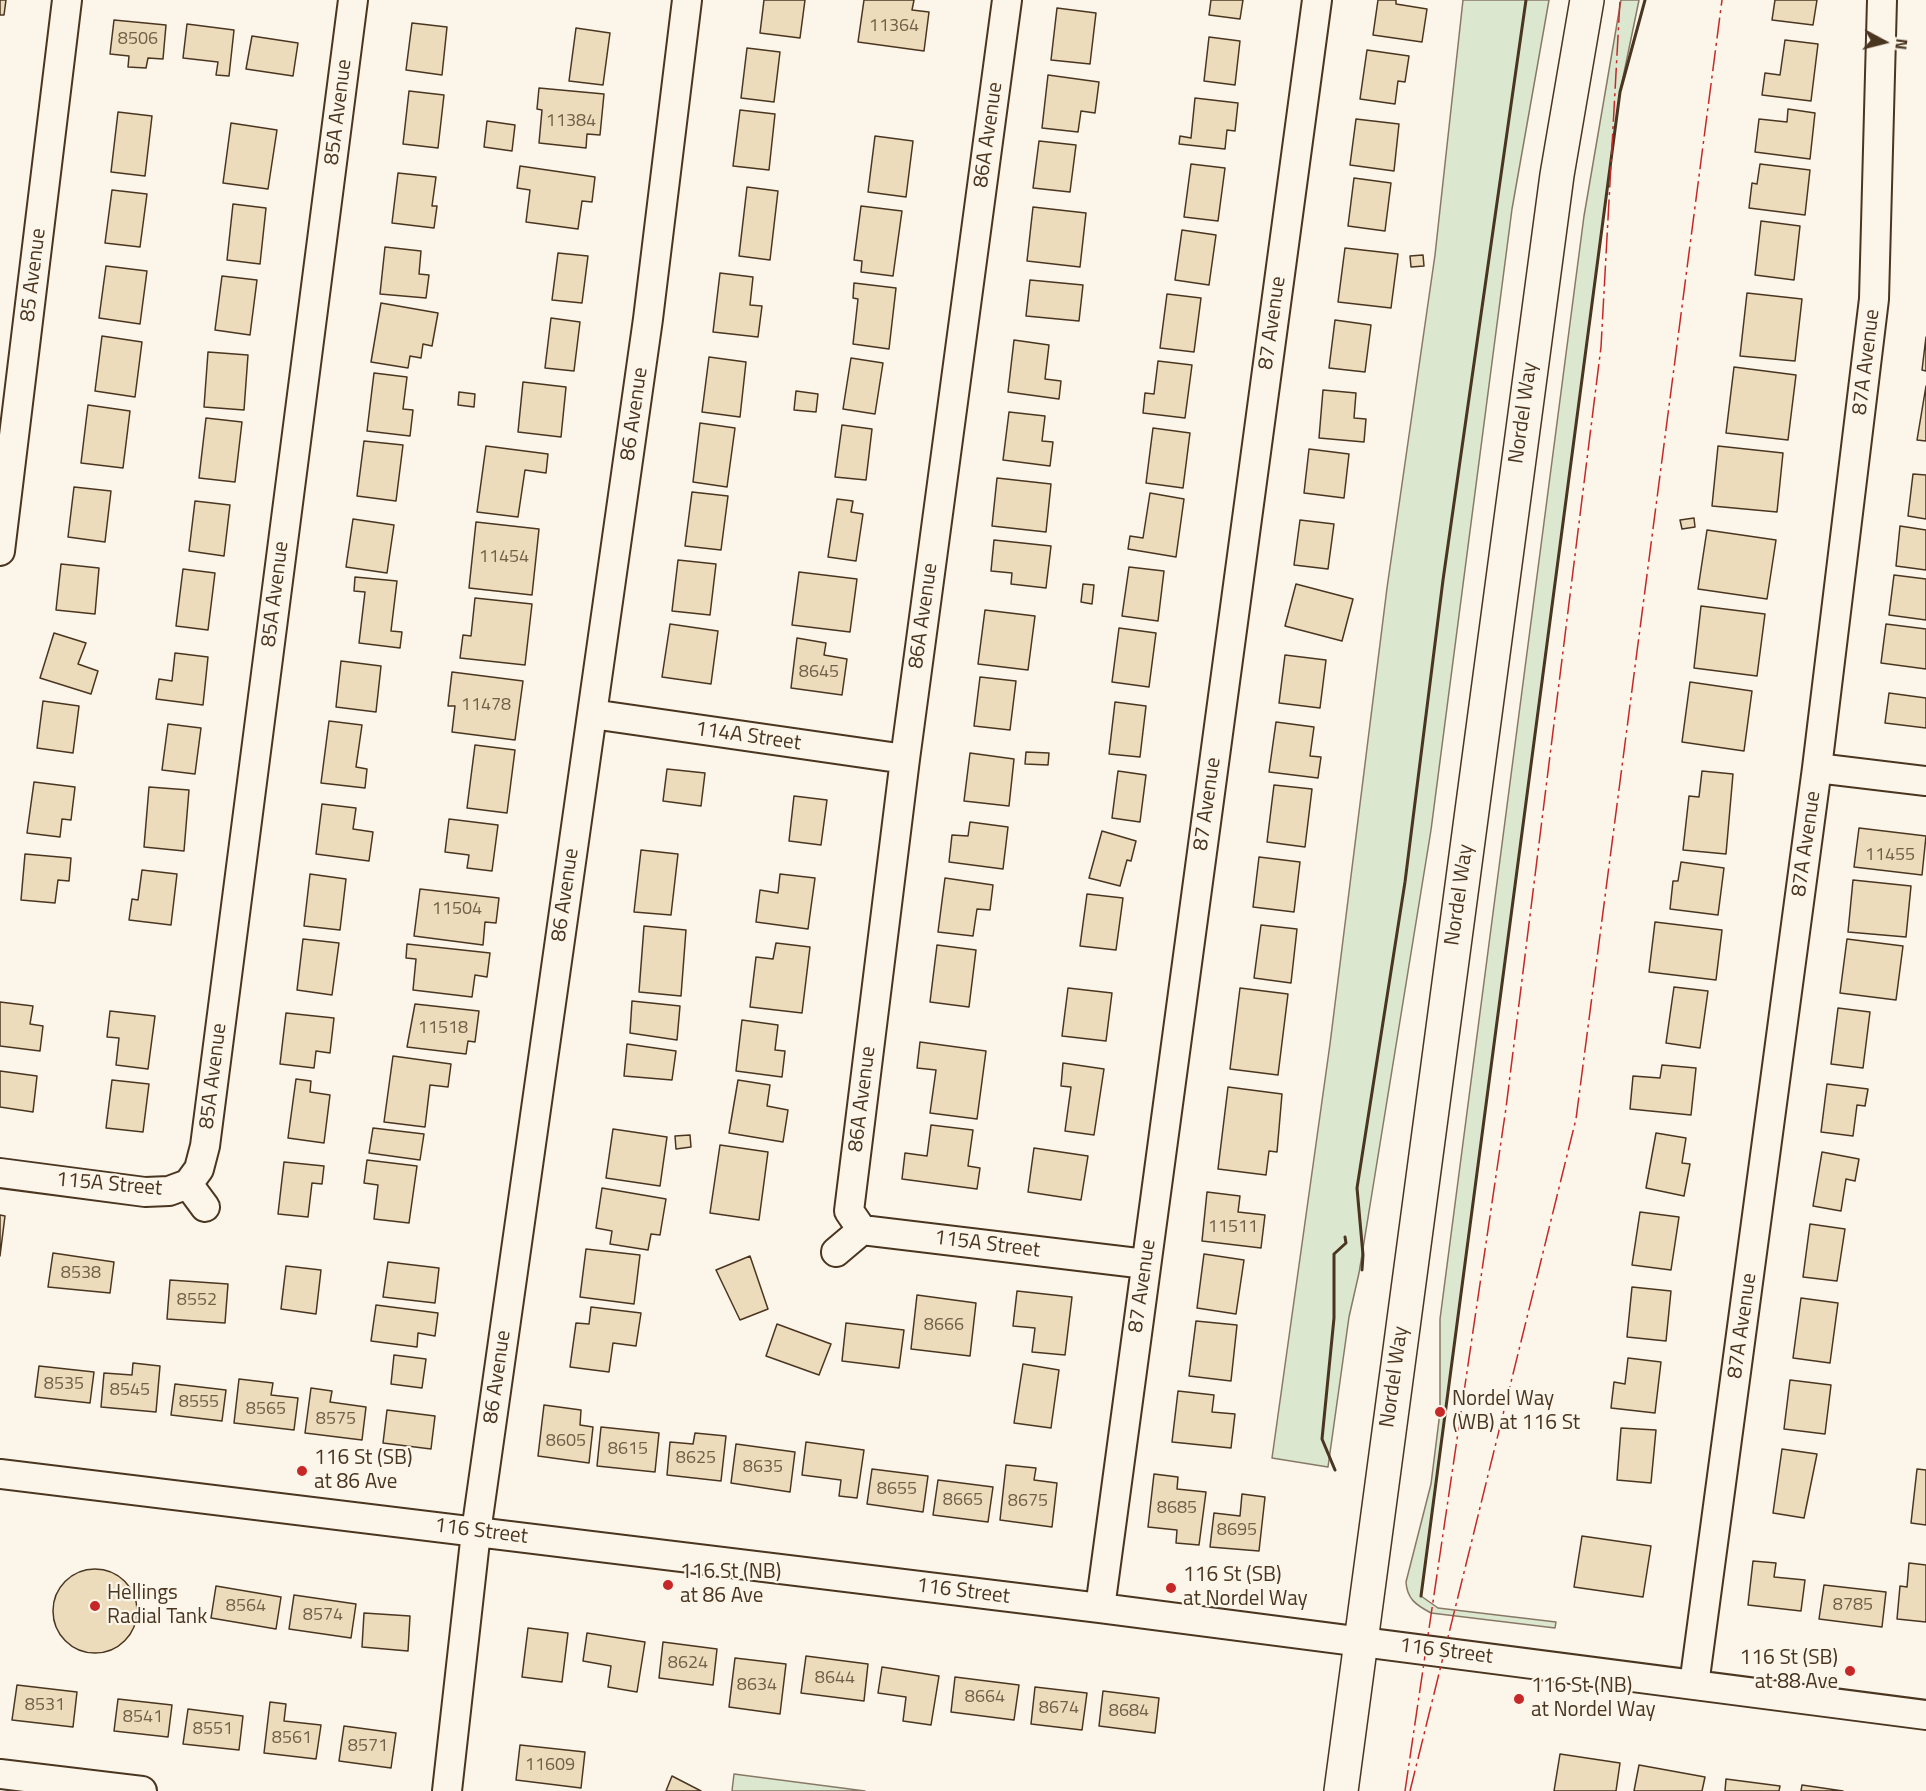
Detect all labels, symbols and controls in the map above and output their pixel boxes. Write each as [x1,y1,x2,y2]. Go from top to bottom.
north arrow [1854,12,1914,72]
house number: 11364 [869,16,919,38]
house number: 8506 [118,29,158,51]
text: N [1889,37,1914,51]
street label: 85A Avenue [320,58,358,166]
street label: 86A Avenue [969,81,1009,189]
house number: 11384 [546,111,596,133]
street label: 85 Avenue [16,227,52,323]
street label: 87 Avenue [1254,275,1292,371]
street label: 87A Avenue [1848,308,1886,416]
street label: Nordel Way [1504,361,1544,465]
street label: 86 Avenue [616,366,654,462]
street label: 85A Avenue [257,540,295,648]
house number: 11454 [479,547,529,569]
street label: 86A Avenue [904,562,944,670]
house number: 8645 [799,662,839,684]
house number: 11478 [461,695,511,717]
street label: 114A Street [693,717,803,757]
street label: 87 Avenue [1189,756,1227,852]
street label: 87A Avenue [1787,790,1827,898]
street label: Nordel Way [1440,843,1480,947]
house number: 11455 [1865,845,1915,867]
street label: 86 Avenue [547,847,585,943]
house number: 11504 [432,899,482,921]
house number: 11518 [418,1018,468,1040]
street label: 85A Avenue [195,1022,233,1130]
street label: 86A Avenue [844,1045,882,1153]
street label: 115A Street [55,1168,163,1202]
house number: 11511 [1208,1217,1258,1239]
street label: 115A Street [933,1226,1041,1264]
street label: 87 Avenue [1124,1238,1162,1334]
house number: 8538 [61,1263,101,1285]
street label: 87A Avenue [1723,1272,1763,1380]
house number: 8552 [177,1290,217,1312]
house number: 8666 [924,1315,964,1337]
street label: Nordel Way [1375,1325,1415,1429]
street label: 86 Avenue [479,1329,517,1425]
house number: 8535 [44,1374,84,1396]
house number: 8545 [110,1380,150,1402]
place label: Nordel Way (WB) at 116 St [1452,1387,1580,1437]
house number: 8555 [179,1392,219,1414]
house number: 8565 [246,1399,286,1421]
marker: Nordel Way (WB) at 116 St [1433,1405,1447,1419]
house number: 8575 [316,1409,356,1431]
house number: 8605 [546,1431,586,1453]
house number: 8615 [608,1439,648,1461]
place label: 116 St (SB) at 86 Ave [314,1446,412,1496]
house number: 8625 [676,1448,716,1470]
house number: 8635 [743,1457,783,1479]
marker: 116 St (SB) at 86 Ave [295,1464,309,1478]
house number: 8655 [877,1479,917,1501]
house number: 8665 [943,1490,983,1512]
house number: 8675 [1008,1491,1048,1513]
house number: 8685 [1157,1498,1197,1520]
street label: 116 Street [433,1514,529,1550]
house number: 8695 [1217,1520,1257,1542]
place label: 116 St (NB) at 86 Ave [680,1560,781,1610]
place label: 116 St (SB) at Nordel Way [1183,1563,1308,1613]
street label: 116 Street [915,1574,1011,1610]
marker: 116 St (NB) at 86 Ave [661,1578,675,1592]
place label: Hellings Radial Tank [107,1581,207,1631]
marker: 116 St (SB) at Nordel Way [1164,1581,1178,1595]
house number: 8785 [1833,1595,1873,1617]
house number: 8564 [226,1596,266,1618]
marker: Hellings Radial Tank [88,1599,102,1613]
house number: 8574 [303,1605,343,1627]
street label: 116 Street [1398,1634,1494,1670]
place label: 116 St (SB) at 88 Ave [1740,1646,1838,1696]
house number: 8624 [668,1653,708,1675]
marker: 116 St (SB) at 88 Ave [1843,1664,1857,1678]
house number: 8644 [815,1668,855,1690]
place label: 116 St (NB) at Nordel Way [1531,1674,1656,1724]
house number: 8634 [737,1675,777,1697]
house number: 8664 [965,1687,1005,1709]
marker: 116 St (NB) at Nordel Way [1512,1692,1526,1706]
house number: 8531 [25,1695,65,1717]
house number: 8674 [1039,1698,1079,1720]
house number: 8684 [1109,1701,1149,1723]
house number: 8541 [123,1707,163,1729]
house number: 8551 [193,1719,233,1741]
house number: 8561 [272,1728,312,1750]
house number: 8571 [348,1736,388,1758]
house number: 11609 [525,1755,575,1777]

